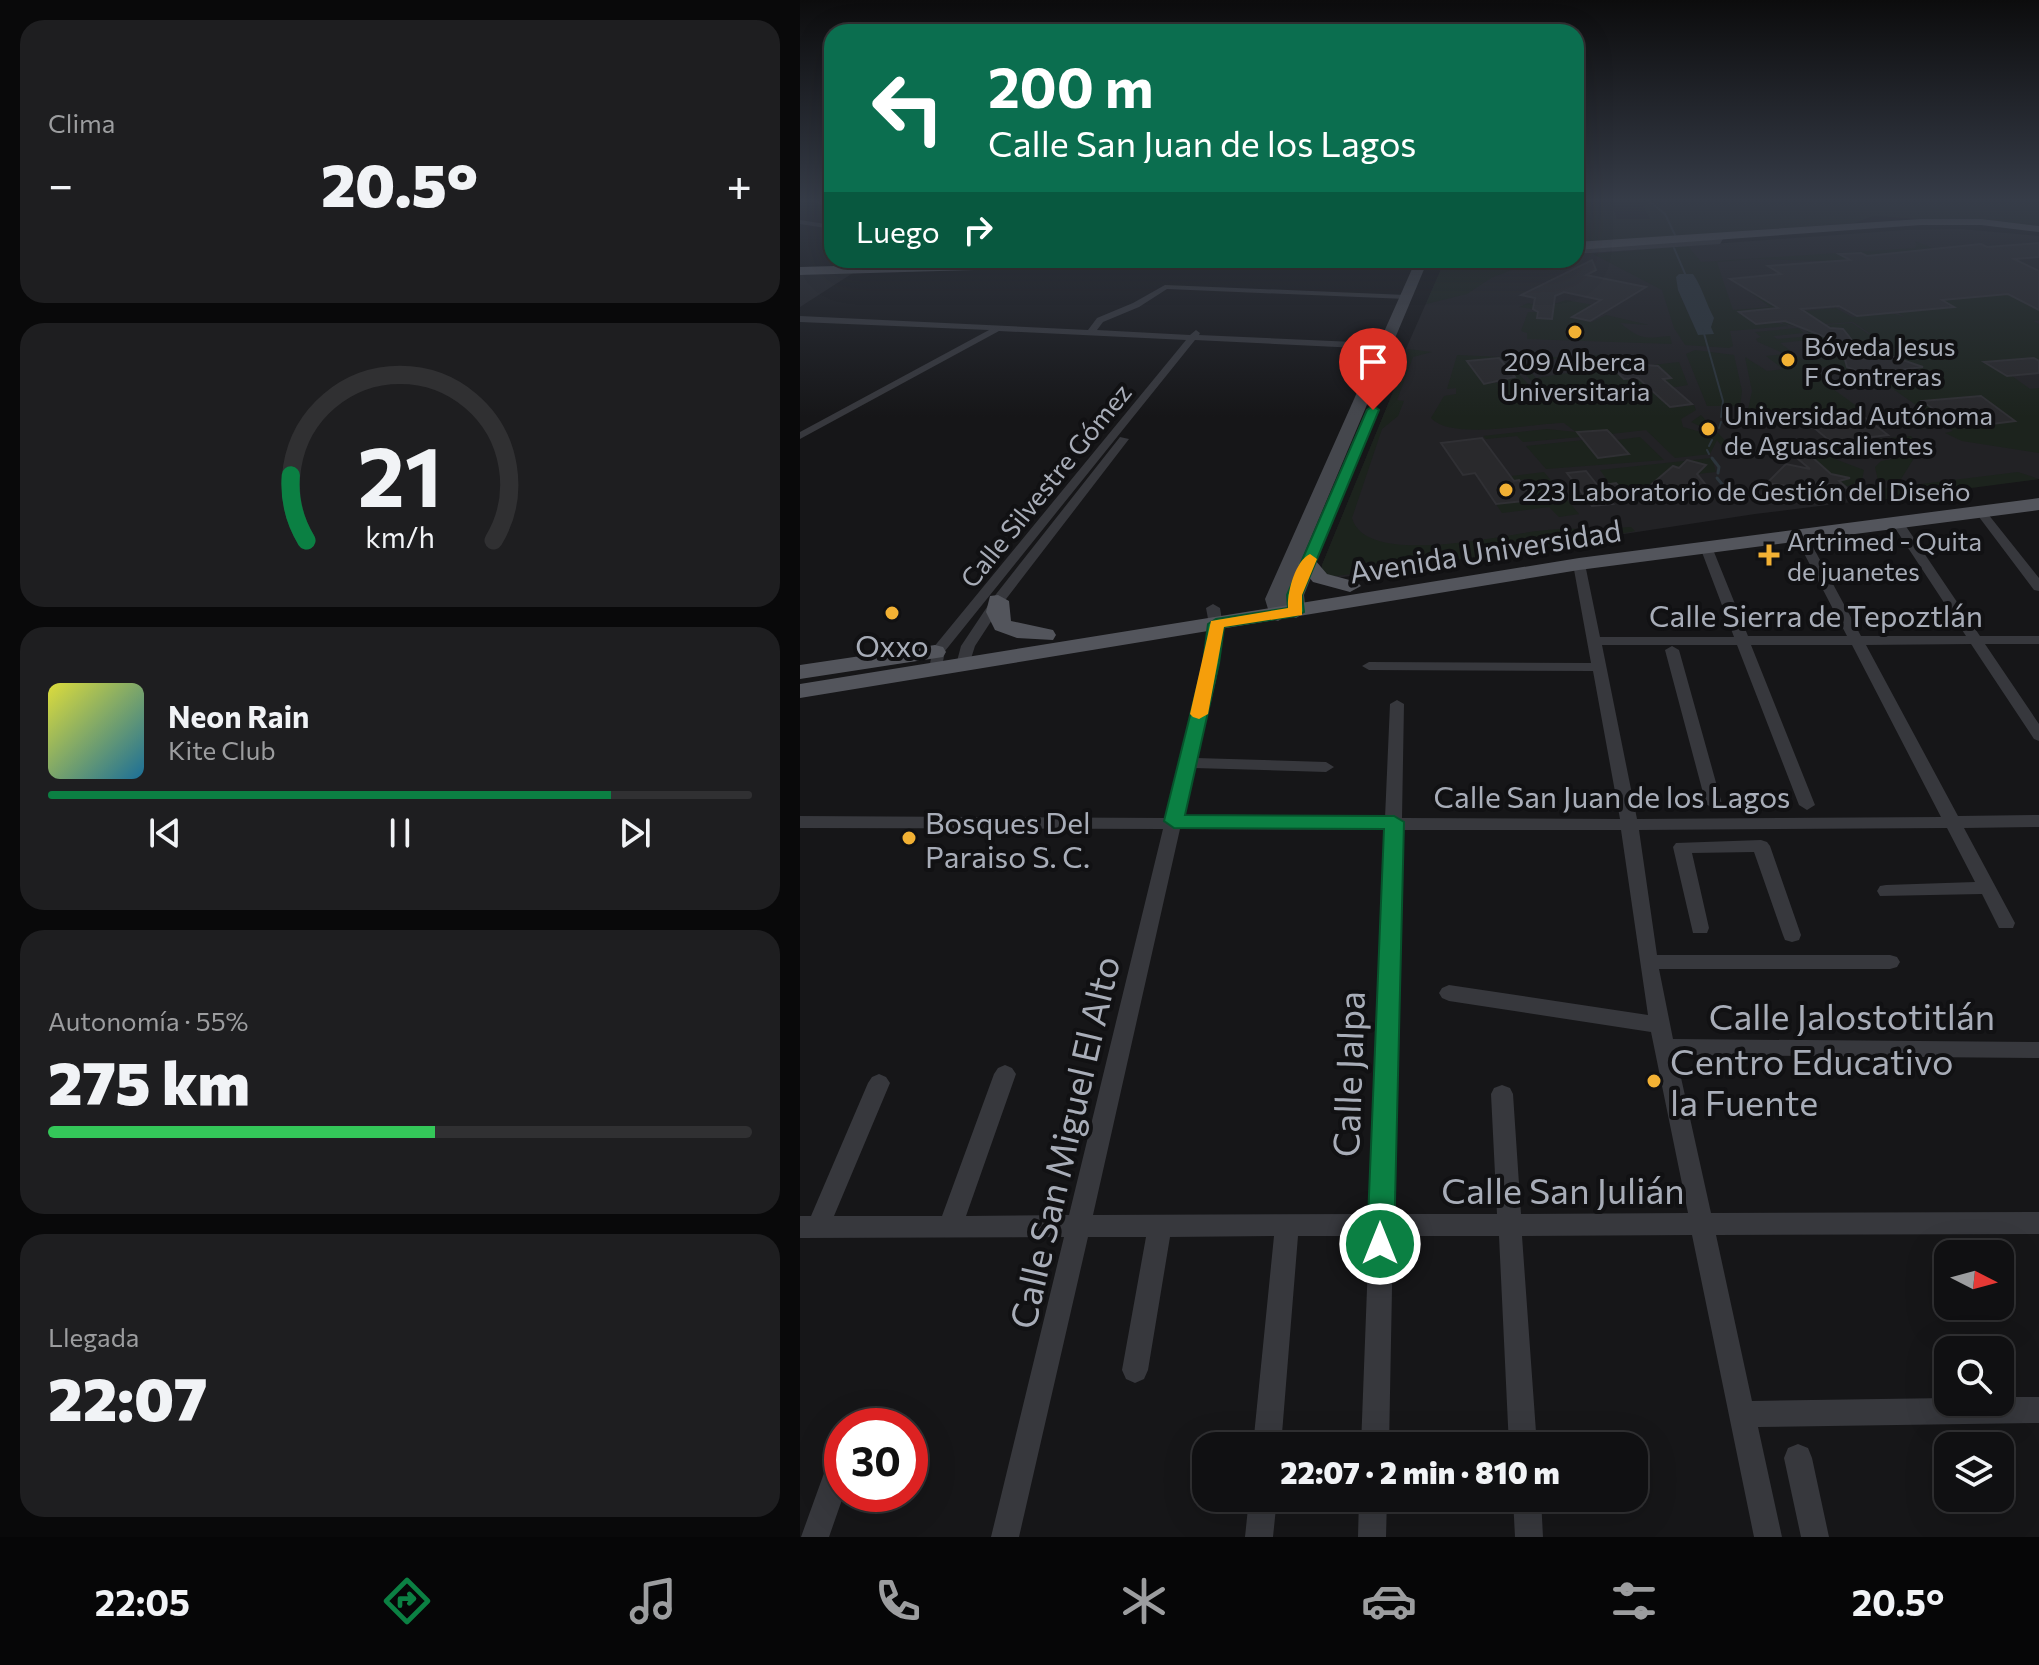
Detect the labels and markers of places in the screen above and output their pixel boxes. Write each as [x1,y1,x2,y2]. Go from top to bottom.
marker: 209 Alberca Universitaria [1566,323,1584,341]
pin [1339,328,1407,410]
place label: Bóveda Jesus F Contreras [1804,330,1956,391]
place label: 209 Alberca Universitaria [1500,345,1650,406]
marker: Bóveda Jesus F Contreras [1779,351,1797,369]
place label: Universidad Autónoma de Aguascalientes [1724,399,1993,460]
marker: Universidad Autónoma de Aguascalientes [1699,420,1717,438]
place label: 223 Laboratorio de Gestión del Diseño [1522,475,1970,506]
marker: 223 Laboratorio de Gestión del Diseño [1497,481,1515,499]
place label: Artrimed - Quita de juanetes [1787,525,1982,586]
marker: Artrimed - Quita de juanetes [1758,544,1780,566]
marker: Oxxo [883,604,901,622]
place label: Oxxo [855,626,929,663]
place label: Bosques Del Paraiso S. C. [925,803,1091,874]
marker: Bosques Del Paraiso S. C. [900,829,918,847]
place label: Centro Educativo la Fuente [1670,1038,1953,1123]
marker: Centro Educativo la Fuente [1645,1072,1663,1090]

